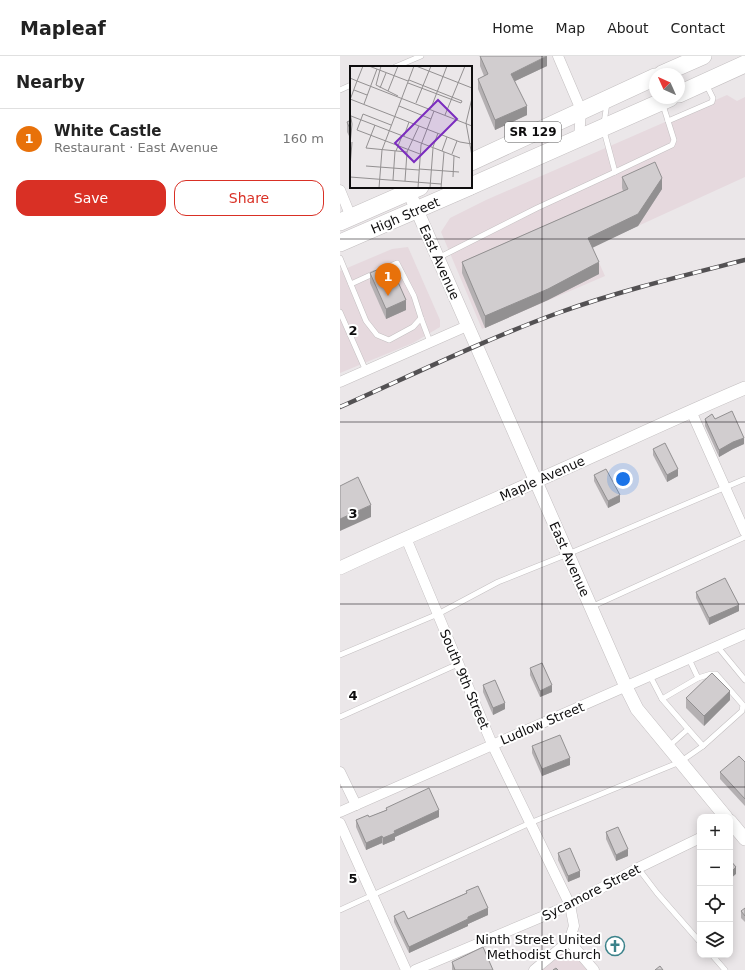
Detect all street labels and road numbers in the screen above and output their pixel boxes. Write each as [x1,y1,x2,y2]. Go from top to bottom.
road number: SR 129 [505,122,561,142]
street label: High Street [368,194,442,237]
street label: East Avenue [416,222,463,302]
street label: Maple Avenue [497,453,587,504]
street label: East Avenue [546,519,593,599]
street label: South 9th Street [437,627,492,731]
street label: Ludlow Street [498,699,586,748]
street label: Sycamore Street [540,861,643,924]

